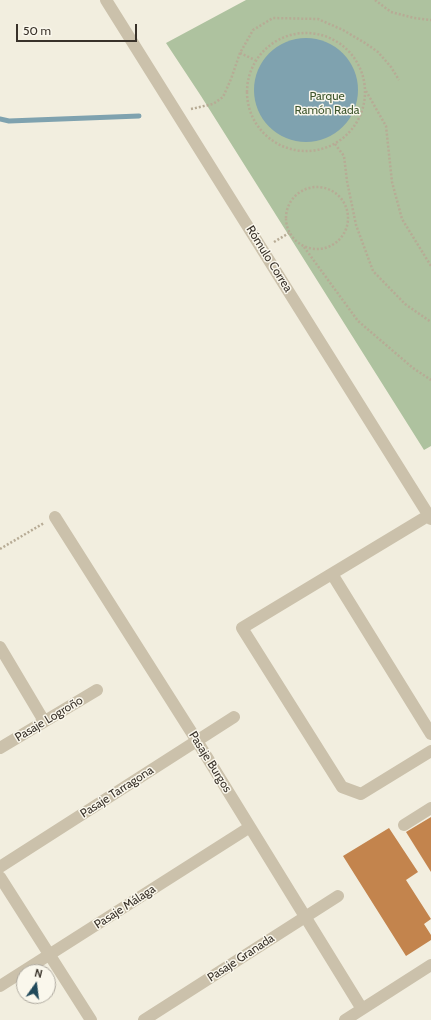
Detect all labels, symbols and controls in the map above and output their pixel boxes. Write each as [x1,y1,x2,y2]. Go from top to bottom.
scale bar [18,16,139,42]
text: 50 m [23,23,51,38]
park label: Parque Ramón Rada [295,89,359,117]
street label: Rómulo Correa [243,223,295,295]
street label: Pasaje Logroño [12,693,86,745]
street label: Pasaje Burgos [186,729,234,795]
street label: Pasaje Tarragona [78,763,156,821]
street label: Pasaje Málaga [92,882,158,932]
street label: Pasaje Granada [205,931,277,985]
north arrow [16,964,56,1004]
text: N [33,966,44,981]

